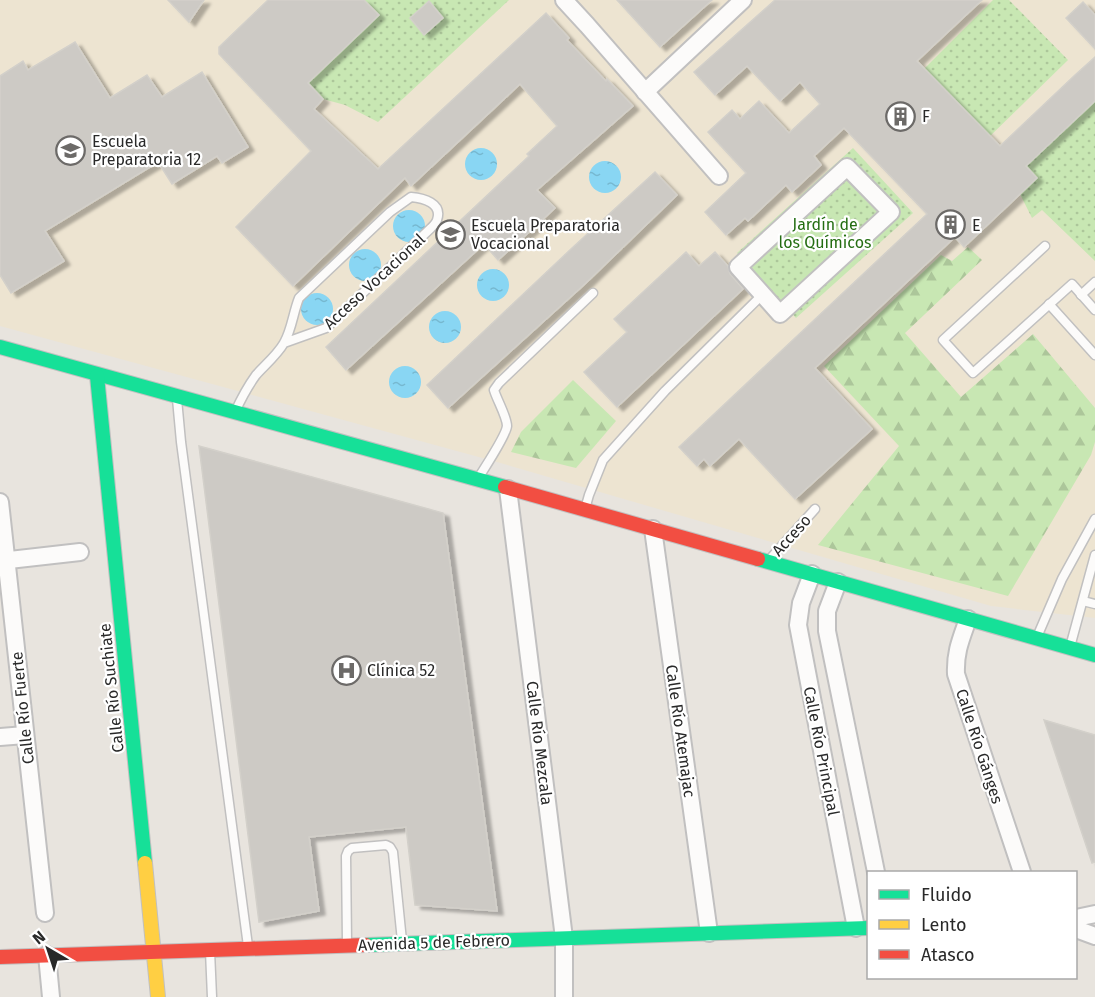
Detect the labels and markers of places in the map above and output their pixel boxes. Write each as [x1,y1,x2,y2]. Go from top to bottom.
building icon: F [885,100,917,132]
place label: F [922,107,930,126]
place label: Escuela Preparatoria 12 [92,132,201,169]
school or university icon: Escuela Preparatoria 12 [55,134,87,166]
building icon: E [935,209,967,241]
place label: Escuela Preparatoria Vocacional [471,216,620,253]
place label: E [972,216,981,235]
school or university icon: Escuela Preparatoria Vocacional [434,218,466,250]
hospital icon: Clínica 52 [330,654,362,686]
place label: Clínica 52 [367,661,435,680]

